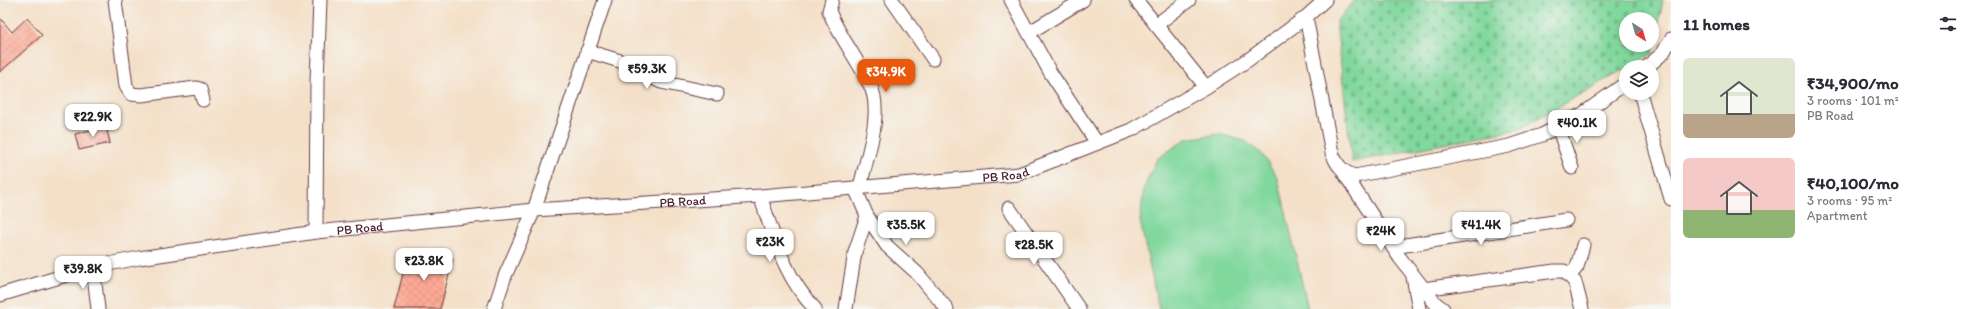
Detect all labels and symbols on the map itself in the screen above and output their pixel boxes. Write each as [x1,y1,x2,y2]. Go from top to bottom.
north arrow [1619,12,1659,52]
pin: ₹59.3K [614,56,680,90]
pin: ₹34.9K [853,59,919,93]
pin: ₹22.9K [60,104,126,138]
pin: ₹40.1K [1544,110,1610,144]
street label: PB Road [982,163,1031,185]
street label: PB Road [659,192,707,210]
pin: ₹35.5K [873,212,939,246]
pin: ₹41.4K [1448,212,1514,246]
street label: PB Road [336,218,384,237]
pin: ₹24K [1357,218,1405,252]
pin: ₹23K [746,229,794,263]
pin: ₹28.5K [1001,232,1067,266]
pin: ₹23.8K [391,248,457,282]
pin: ₹39.8K [50,256,116,290]

